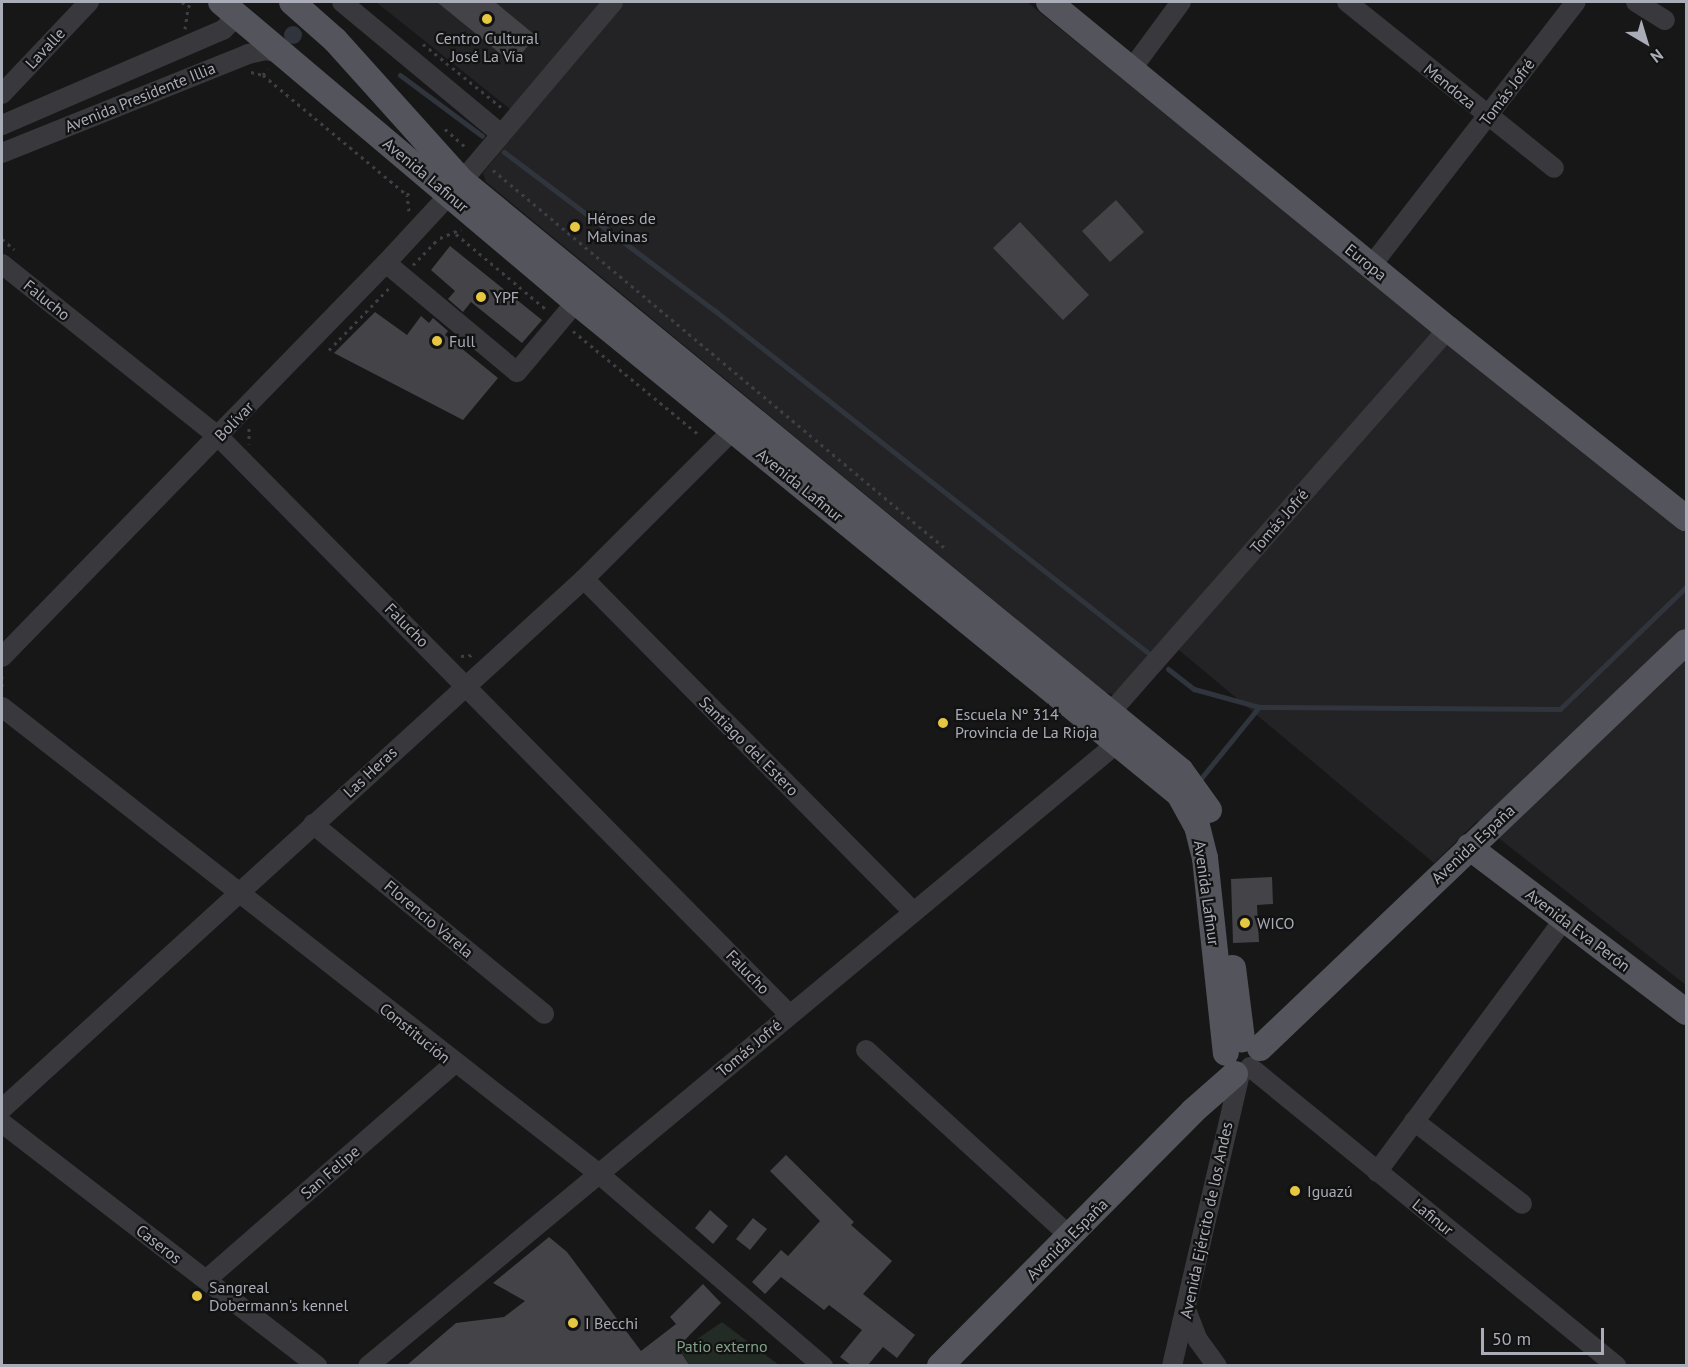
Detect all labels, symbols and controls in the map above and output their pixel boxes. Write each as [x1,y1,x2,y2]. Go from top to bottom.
marker: Centro Cultural José La Vía [480,12,494,26]
north arrow [1616,12,1676,72]
street label: Lavalle [21,24,69,72]
place label: Centro Cultural José La Vía [435,28,539,66]
text: N [1647,45,1667,67]
street label: Tomás Jofré [1476,55,1538,129]
street label: Avenida Presidente Illia [62,58,218,136]
street label: Mendoza [1420,59,1480,113]
street label: Avenida Lafinur [379,134,473,216]
place label: Héroes de Malvinas [587,208,656,246]
marker: Héroes de Malvinas [568,220,582,234]
street label: Europa [1341,239,1391,285]
street label: Falucho [20,276,74,324]
place label: YPF [493,287,519,307]
marker: YPF [474,290,488,304]
place label: Full [449,331,475,351]
marker: Full [430,334,444,348]
street label: Bolívar [210,397,258,445]
street label: Avenida Lafinur [753,444,847,526]
street label: Tomás Jofré [1246,485,1312,557]
street label: Falucho [381,599,433,651]
street label: Santiago del Estero [695,692,803,800]
place label: Escuela Nº 314 Provincia de La Rioja [955,704,1097,742]
marker: Escuela Nº 314 Provincia de La Rioja [936,716,950,730]
street label: Las Heras [339,743,401,801]
street label: Avenida España [1427,801,1519,887]
street label: Avenida Lafinur [1190,839,1224,947]
street label: Florencio Varela [380,876,478,962]
street label: Avenida Eva Perón [1522,884,1634,976]
place label: WICO [1257,913,1295,933]
marker: WICO [1238,916,1252,930]
street label: Falucho [722,946,774,998]
street label: Constitución [376,999,454,1067]
street label: Tomás Jofré [713,1015,785,1081]
street label: Avenida Ejército de los Andes [1176,1120,1236,1320]
street label: San Felipe [297,1141,363,1203]
place label: Iguazú [1307,1181,1353,1201]
marker: Iguazú [1288,1184,1302,1198]
street label: Avenida España [1022,1194,1112,1284]
street label: Lafinur [1409,1195,1457,1239]
street label: Caseros [132,1220,186,1268]
place label: Sangreal Dobermann's kennel [209,1277,348,1315]
marker: Sangreal Dobermann's kennel [190,1289,204,1303]
place label: I Becchi [585,1313,638,1333]
marker: I Becchi [566,1316,580,1330]
scale bar [1484,1316,1607,1354]
text: 50 m [1492,1327,1531,1350]
park label: Patio externo [676,1336,768,1356]

